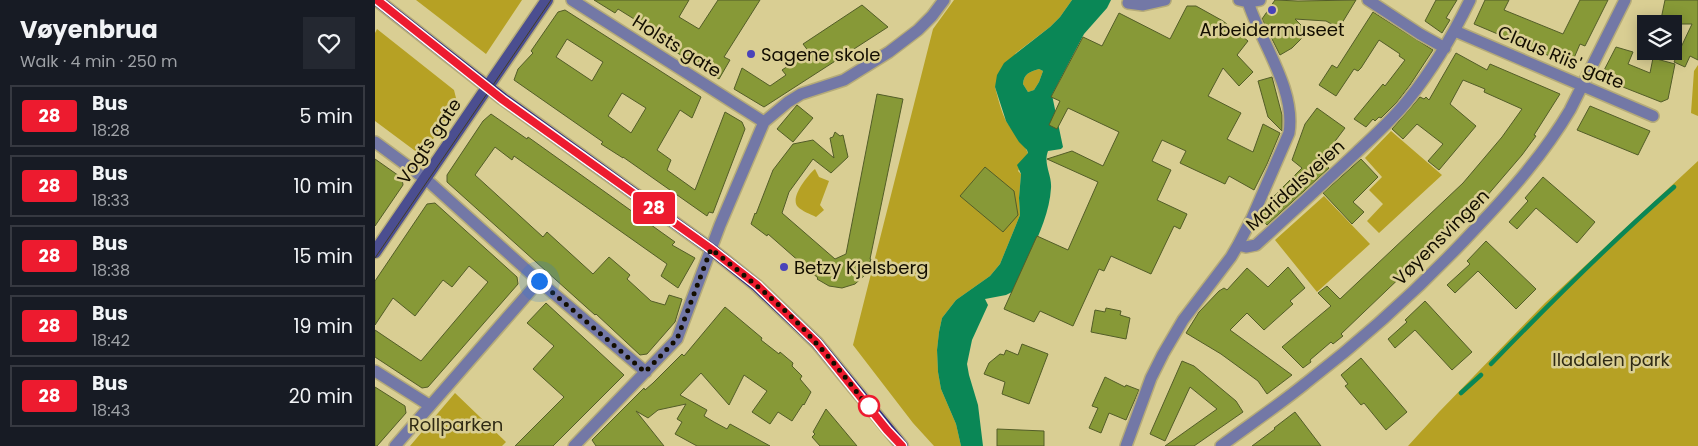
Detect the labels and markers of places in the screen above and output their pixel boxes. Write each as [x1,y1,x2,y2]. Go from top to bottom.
marker: Arbeidermuseet [1266,4,1278,16]
place label: Arbeidermuseet [1200,17,1344,42]
place label: Sagene skole [761,42,880,67]
marker: Sagene skole [745,48,757,60]
place label: Betzy Kjelsberg [794,255,928,280]
marker: Betzy Kjelsberg [778,261,790,273]
unlabelled marker [858,395,880,417]

